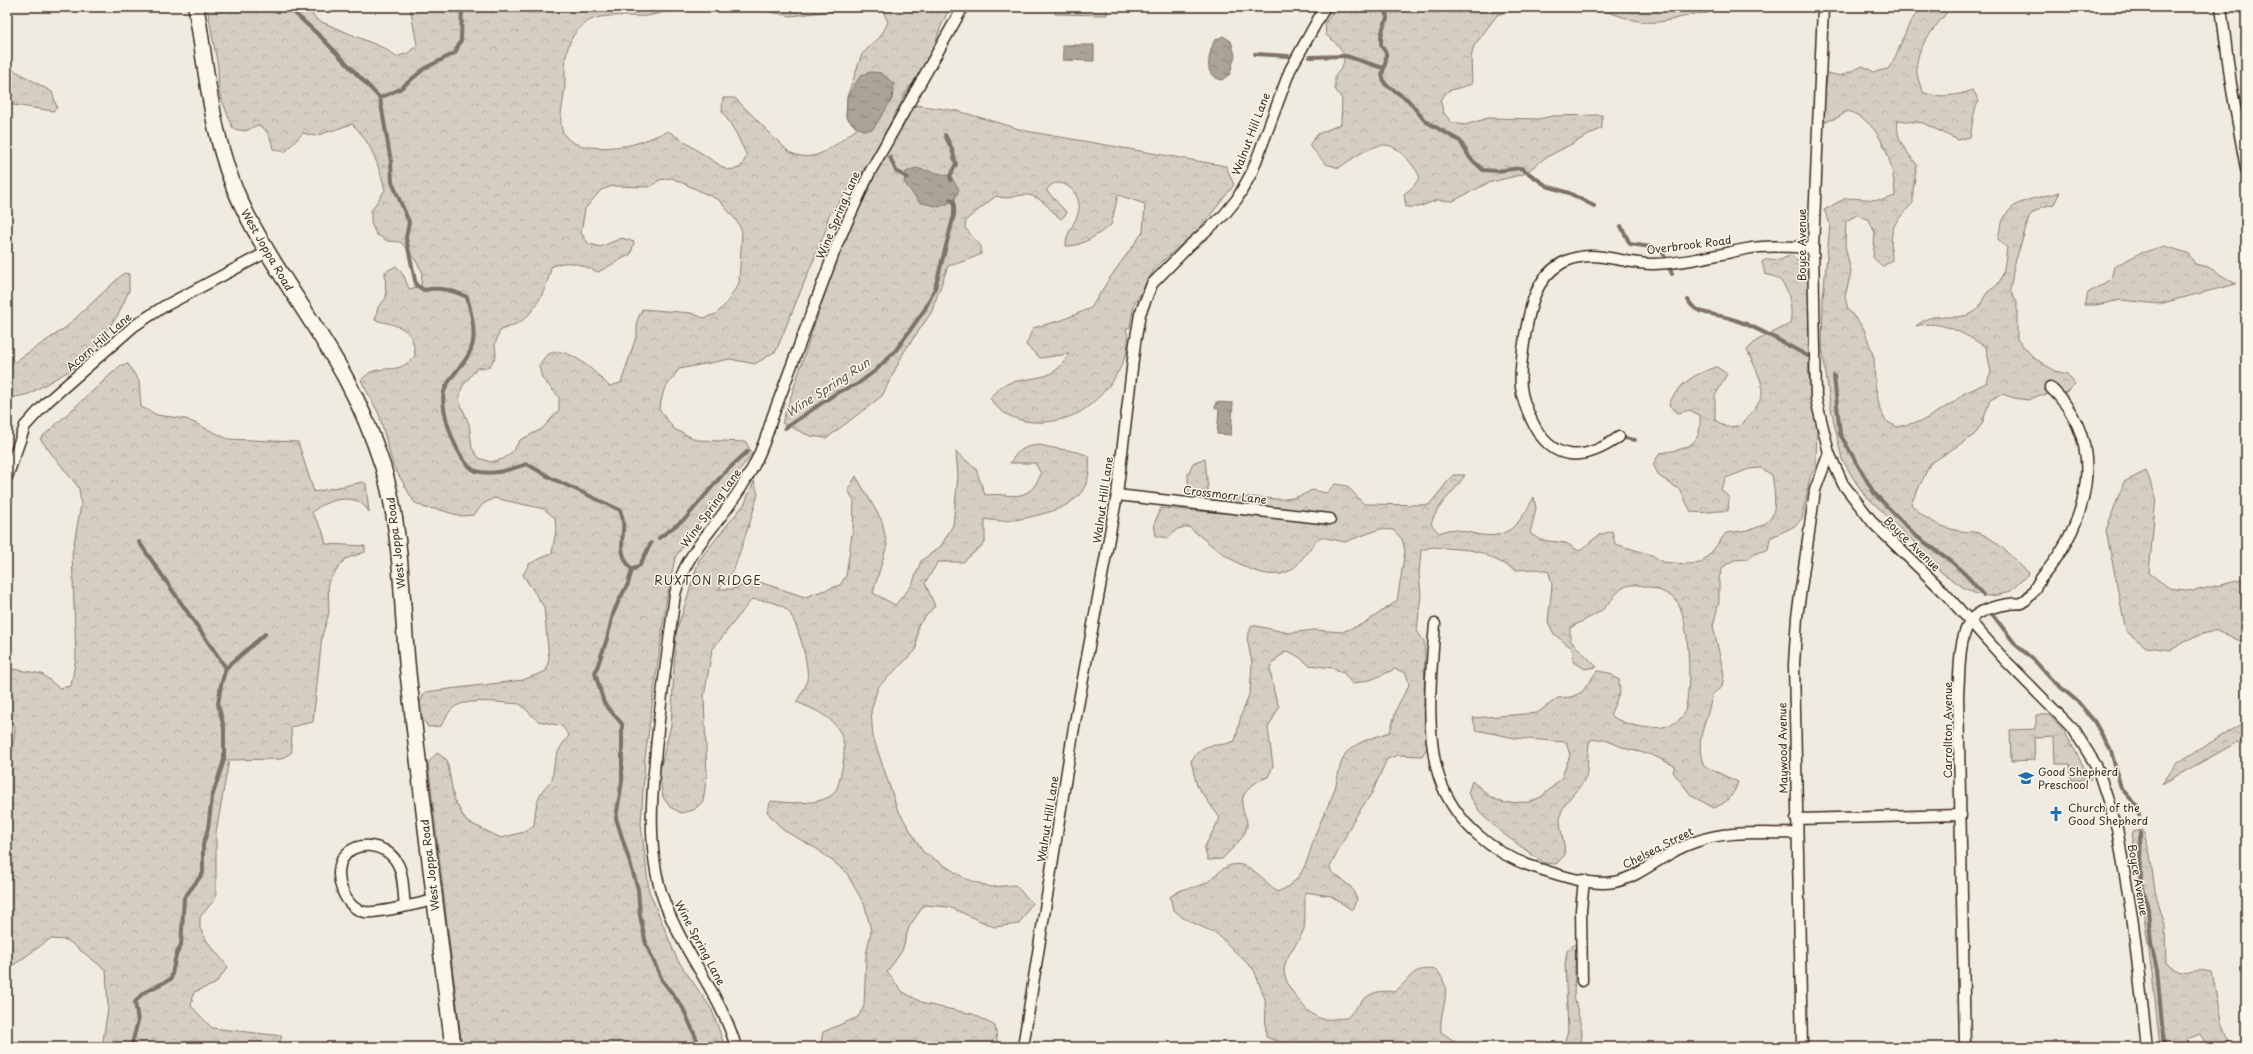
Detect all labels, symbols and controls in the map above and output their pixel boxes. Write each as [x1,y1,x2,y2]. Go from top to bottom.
street label: Walnut Hill Lane [1227,90,1274,178]
street label: Wine Spring Lane [811,168,864,261]
street label: West Joppa Road [237,206,298,294]
street label: Boyce Avenue [1793,209,1810,281]
street label: Overbrook Road [1646,231,1732,258]
street label: Acorn Hill Lane [62,308,135,375]
water label: Wine Spring Run [782,353,874,421]
street label: Walnut Hill Lane [1088,455,1117,544]
street label: Wine Spring Lane [676,465,745,551]
street label: Crossmorr Lane [1182,481,1268,508]
street label: West Joppa Road [381,496,410,590]
street label: Boyce Avenue [1880,512,1944,575]
district label: RUXTON RIDGE [654,571,762,589]
street label: Carrollton Avenue [1939,682,1956,778]
street label: Maywood Avenue [1773,702,1792,794]
place label: Good Shepherd Preschool [2038,763,2118,793]
school or university icon: Good Shepherd Preschool [2017,769,2035,787]
street label: Walnut Hill Lane [1032,774,1063,863]
place label: Church of the Good Shepherd [2068,799,2148,829]
church icon: Church of the Good Shepherd [2047,805,2065,823]
street label: West Joppa Road [415,818,444,912]
street label: Chelsea Street [1619,822,1697,873]
street label: Boyce Avenue [2124,843,2153,917]
street label: Wine Spring Lane [671,897,730,988]

